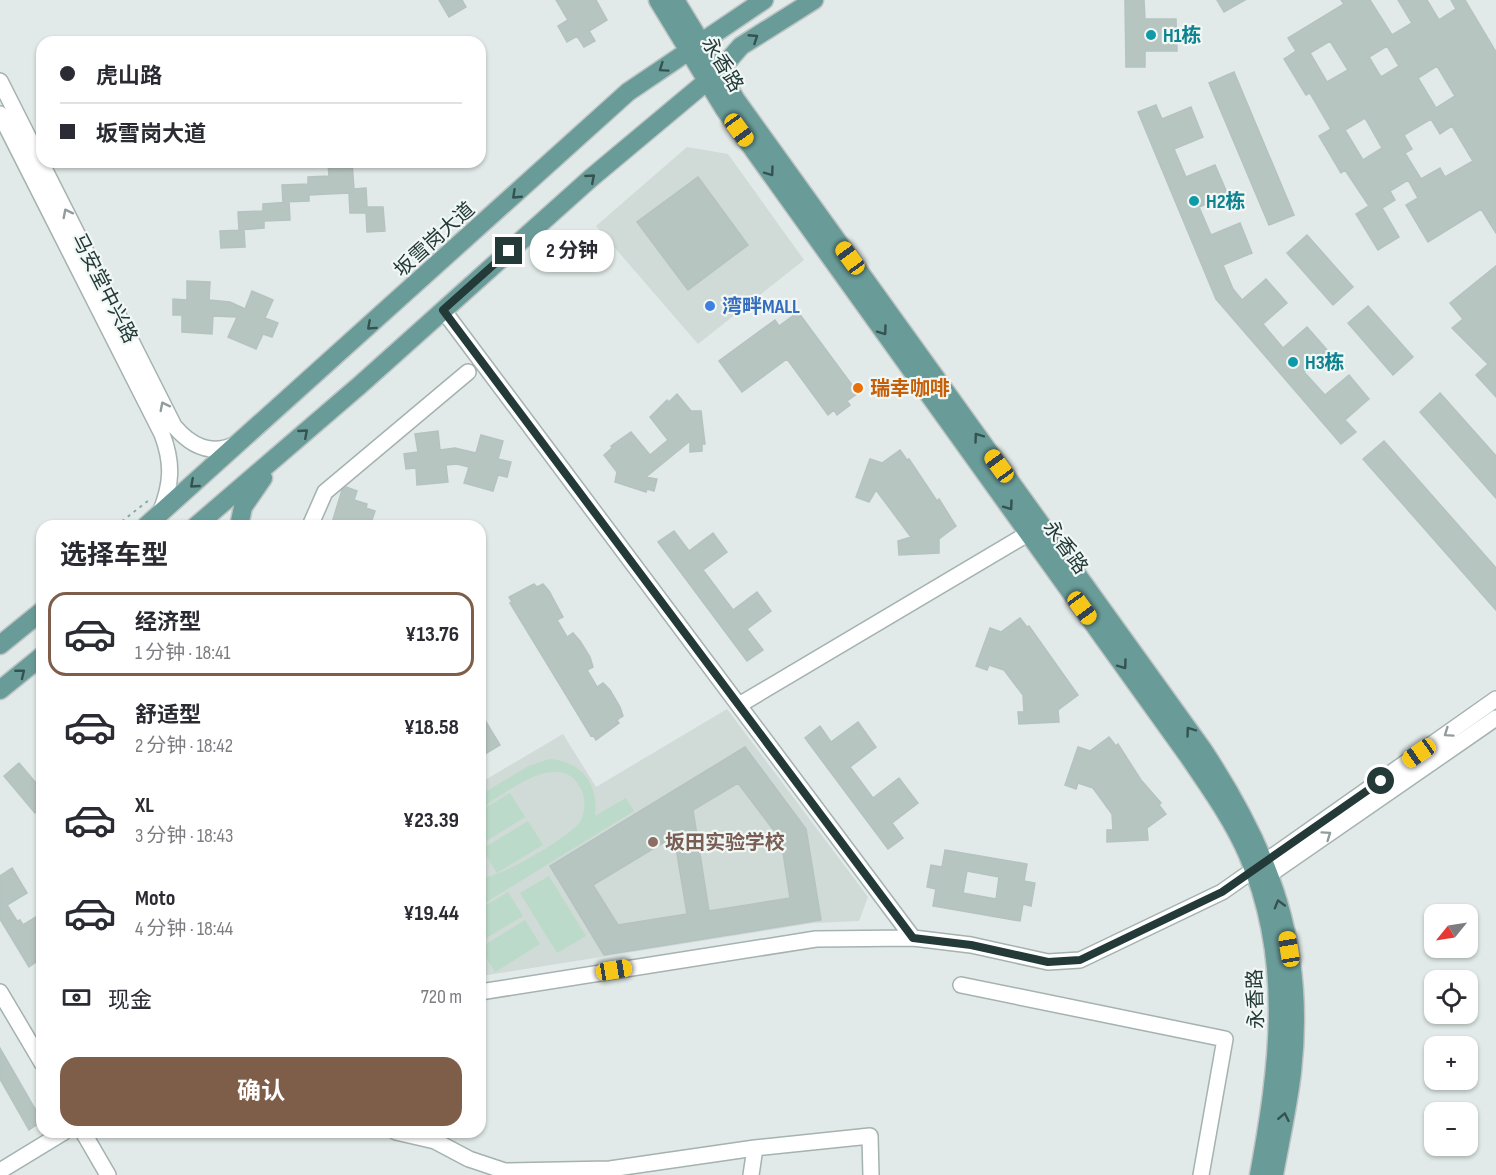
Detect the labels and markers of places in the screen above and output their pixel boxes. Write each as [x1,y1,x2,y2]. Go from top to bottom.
place label: H1栋 [1163,24,1202,48]
marker: H1栋 [1144,28,1158,42]
place label: H2栋 [1206,190,1245,214]
marker: H2栋 [1187,194,1201,208]
place label: 湾畔MALL [722,295,800,319]
marker: 湾畔MALL [703,299,717,313]
place label: H3栋 [1305,351,1345,375]
marker: H3栋 [1286,355,1300,369]
place label: 瑞幸咖啡 [870,377,950,401]
marker: 瑞幸咖啡 [851,381,865,395]
place label: 坂田实验学校 [665,831,785,855]
marker: 坂田实验学校 [646,835,660,849]

